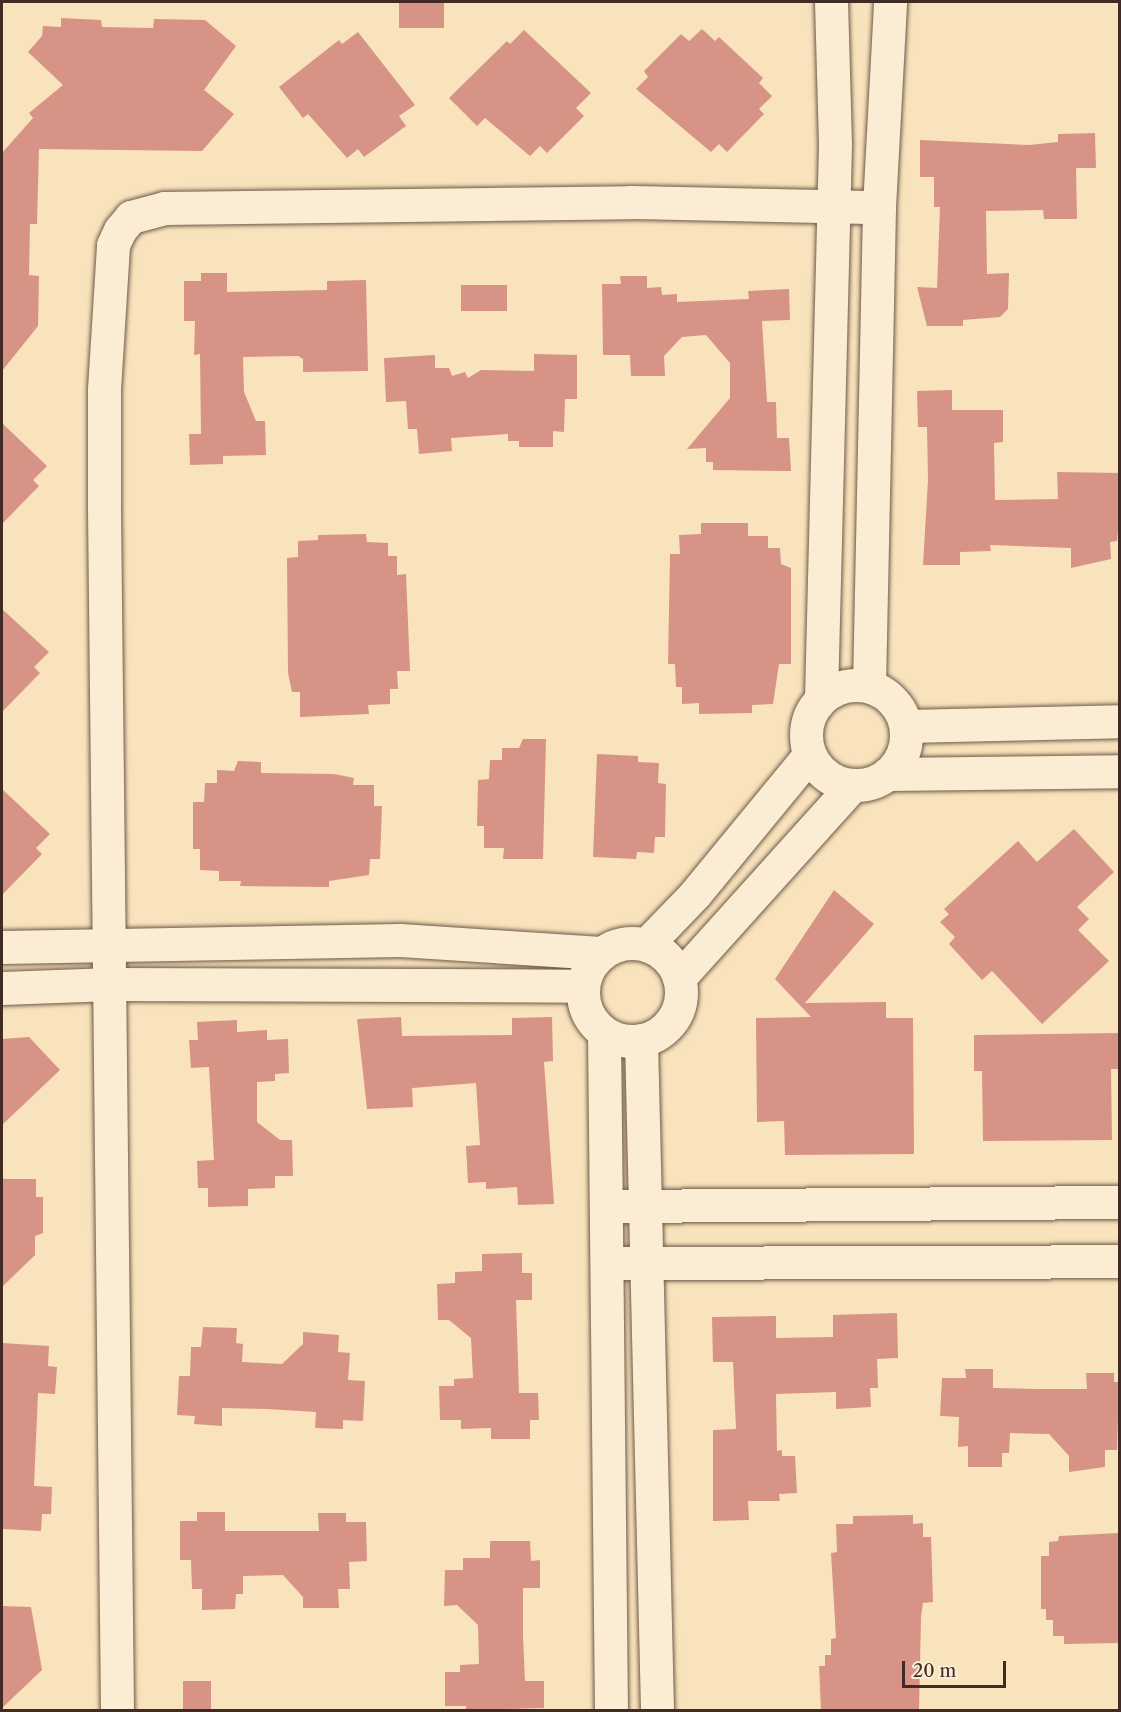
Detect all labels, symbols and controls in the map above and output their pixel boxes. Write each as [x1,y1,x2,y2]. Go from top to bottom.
scale bar [905,1649,1008,1687]
text: 20 m [913,1660,956,1682]

